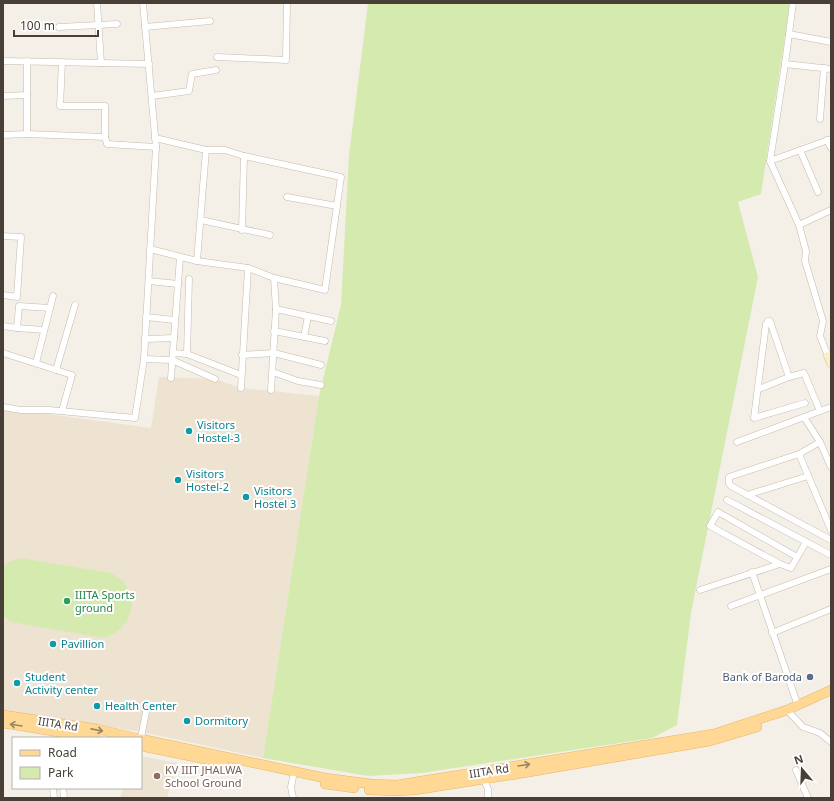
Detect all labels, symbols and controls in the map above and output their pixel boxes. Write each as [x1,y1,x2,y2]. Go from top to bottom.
scale bar [14,12,98,38]
text: 100 m [20,17,55,34]
place label: Visitors Hostel-3 [197,417,240,445]
marker: Visitors Hostel-3 [184,426,194,436]
place label: Visitors Hostel-2 [186,466,229,494]
marker: Visitors Hostel-2 [173,475,183,485]
place label: Visitors Hostel 3 [254,483,296,511]
marker: Visitors Hostel 3 [241,492,251,502]
place label: IIITA Sports ground [75,587,135,615]
marker: IIITA Sports ground [62,596,72,606]
place label: Pavillion [61,636,104,651]
marker: Pavillion [48,639,58,649]
place label: Student Activity center [25,669,98,697]
place label: Bank of Baroda [723,669,802,684]
marker: Bank of Baroda [805,672,815,682]
marker: Student Activity center [12,678,22,688]
place label: Health Center [105,698,177,713]
marker: Health Center [92,701,102,711]
street label: IIITA Rd [37,713,79,734]
place label: Dormitory [195,713,249,728]
marker: Dormitory [182,716,192,726]
one-way arrow [10,721,23,729]
one-way arrow [90,726,103,734]
legend [12,737,142,789]
text: Road [48,744,77,761]
north arrow [782,749,822,789]
text: N [792,751,805,768]
street label: IIITA Rd [468,760,510,781]
one-way arrow [517,761,530,769]
place label: KV IIIT JHALWA School Ground [165,762,243,790]
text: Park [48,764,74,781]
marker: KV IIIT JHALWA School Ground [152,771,162,781]

